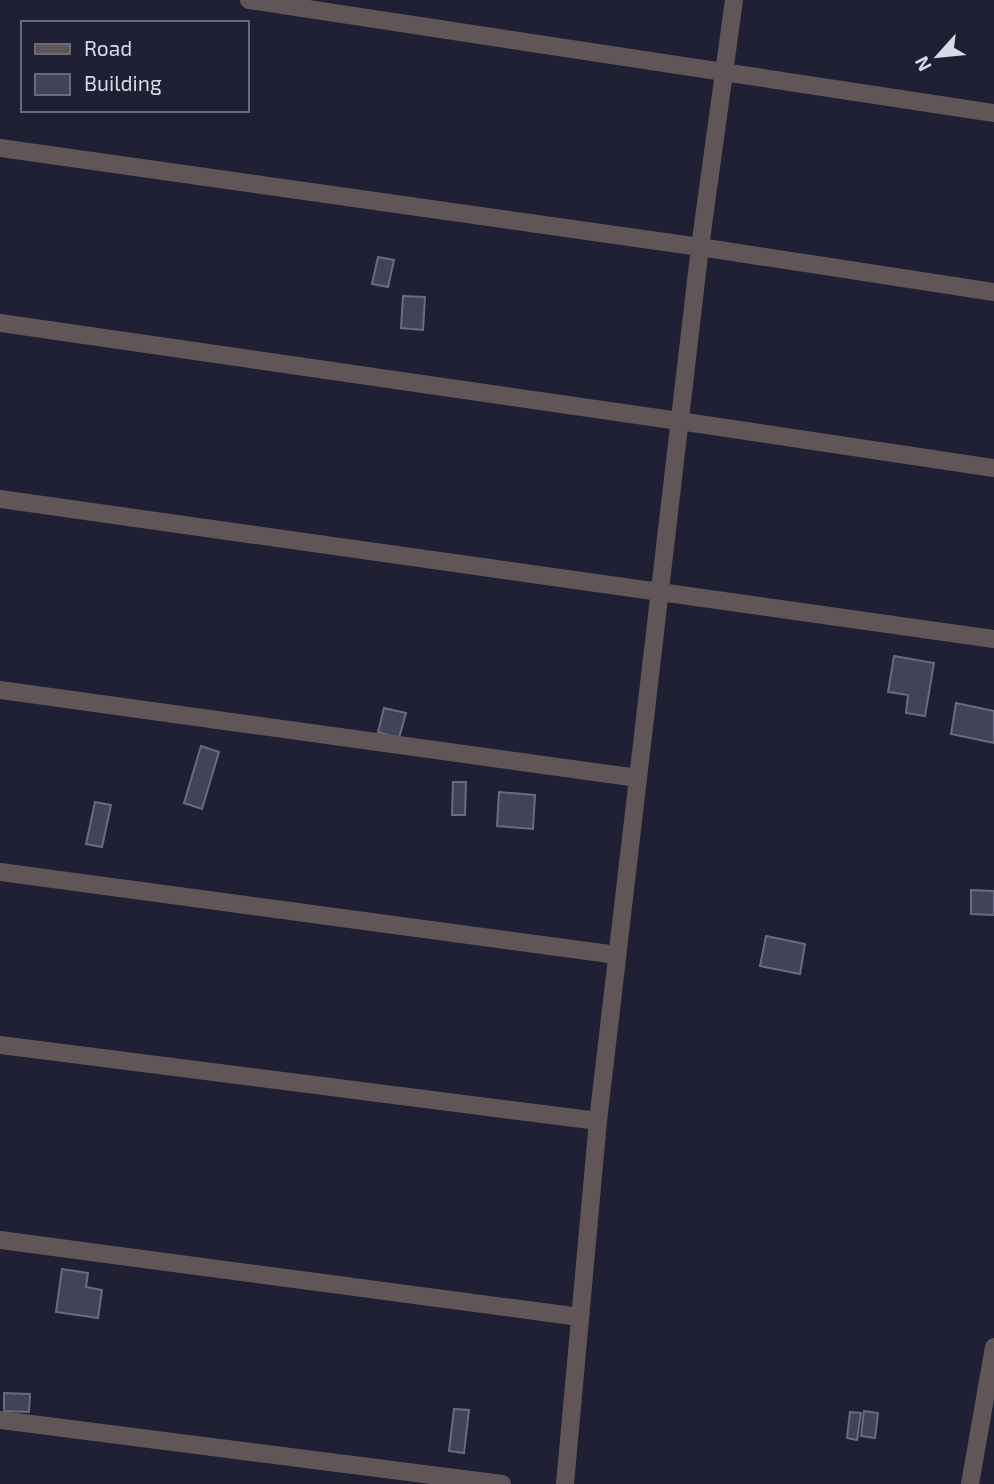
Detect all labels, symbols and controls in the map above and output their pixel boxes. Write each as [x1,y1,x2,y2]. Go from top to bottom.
legend [21,21,248,112]
north arrow [903,21,973,91]
text: Road [84,35,132,60]
text: N [909,53,936,75]
text: Building [84,70,162,95]

